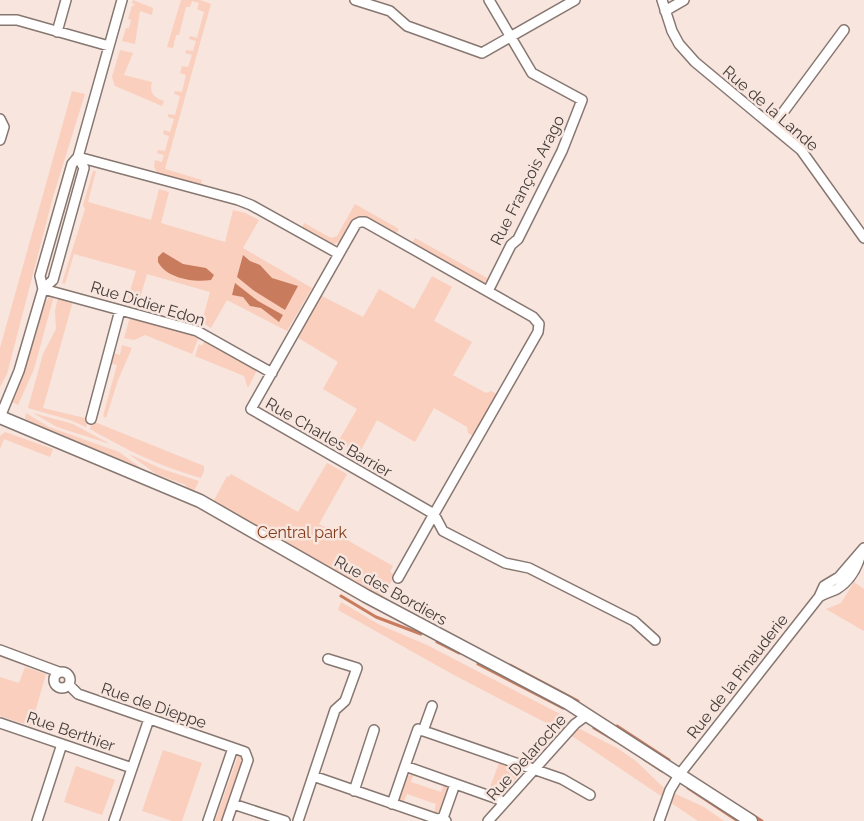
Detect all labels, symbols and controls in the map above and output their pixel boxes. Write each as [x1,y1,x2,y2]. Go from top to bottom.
street label: Rue de la Lande [719,62,822,155]
street label: Rue François Arago [486,112,568,248]
street label: Rue Didier Edon [88,277,207,330]
street label: Rue Charles Barrier [262,394,396,481]
park label: Central park [257,523,347,542]
street label: Rue des Bordiers [331,552,451,629]
street label: Rue de la Pinauderie [683,610,792,742]
street label: Rue de Dieppe [99,679,209,732]
street label: Rue Berthier [24,707,118,756]
street label: Rue Delaroche [483,710,570,804]

